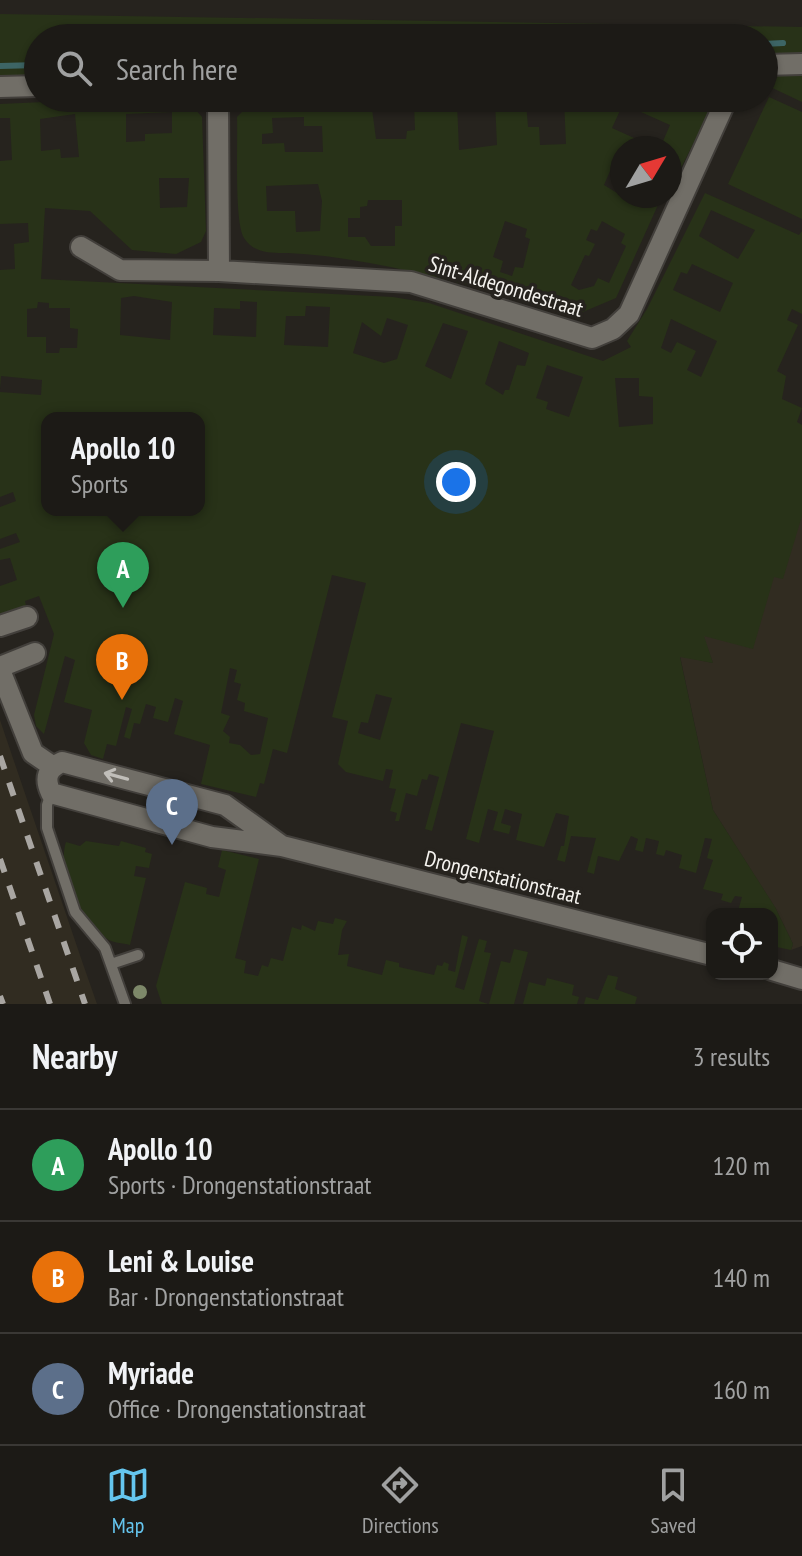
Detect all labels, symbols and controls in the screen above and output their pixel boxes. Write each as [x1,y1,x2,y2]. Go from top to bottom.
search box [24,24,778,112]
icon: search [52,46,96,90]
text: Search here [116,49,238,88]
north arrow [610,136,682,208]
street label: Sint-Aldegondestraat [425,249,587,323]
popup [41,412,205,516]
text: Apollo 10 [71,428,175,467]
your location [436,462,476,502]
text: Sports [71,467,128,500]
pin: A [97,542,149,608]
pin: B [96,634,148,700]
one-way arrow [103,768,129,783]
pin: C [146,779,198,845]
street label: Drongenstationstraat [422,844,584,910]
map controls [706,908,778,980]
button: locate [706,908,778,980]
text: Nearby [32,1034,117,1078]
text: 3 results [693,1040,770,1073]
text: Apollo 10 [108,1129,213,1168]
text: A [51,1149,65,1182]
text: 120 m [712,1149,770,1182]
text: Sports · Drongenstationstraat [108,1168,372,1201]
text: Leni & Louise [108,1241,254,1280]
text: B [52,1261,64,1294]
text: 140 m [712,1261,770,1294]
text: Bar · Drongenstationstraat [108,1280,344,1313]
text: Myriade [108,1353,194,1392]
text: C [52,1373,64,1406]
text: 160 m [712,1373,770,1406]
text: Office · Drongenstationstraat [108,1392,366,1425]
tab: Map [106,1463,150,1539]
tab: Directions [362,1463,439,1539]
tab: Saved [651,1463,696,1539]

